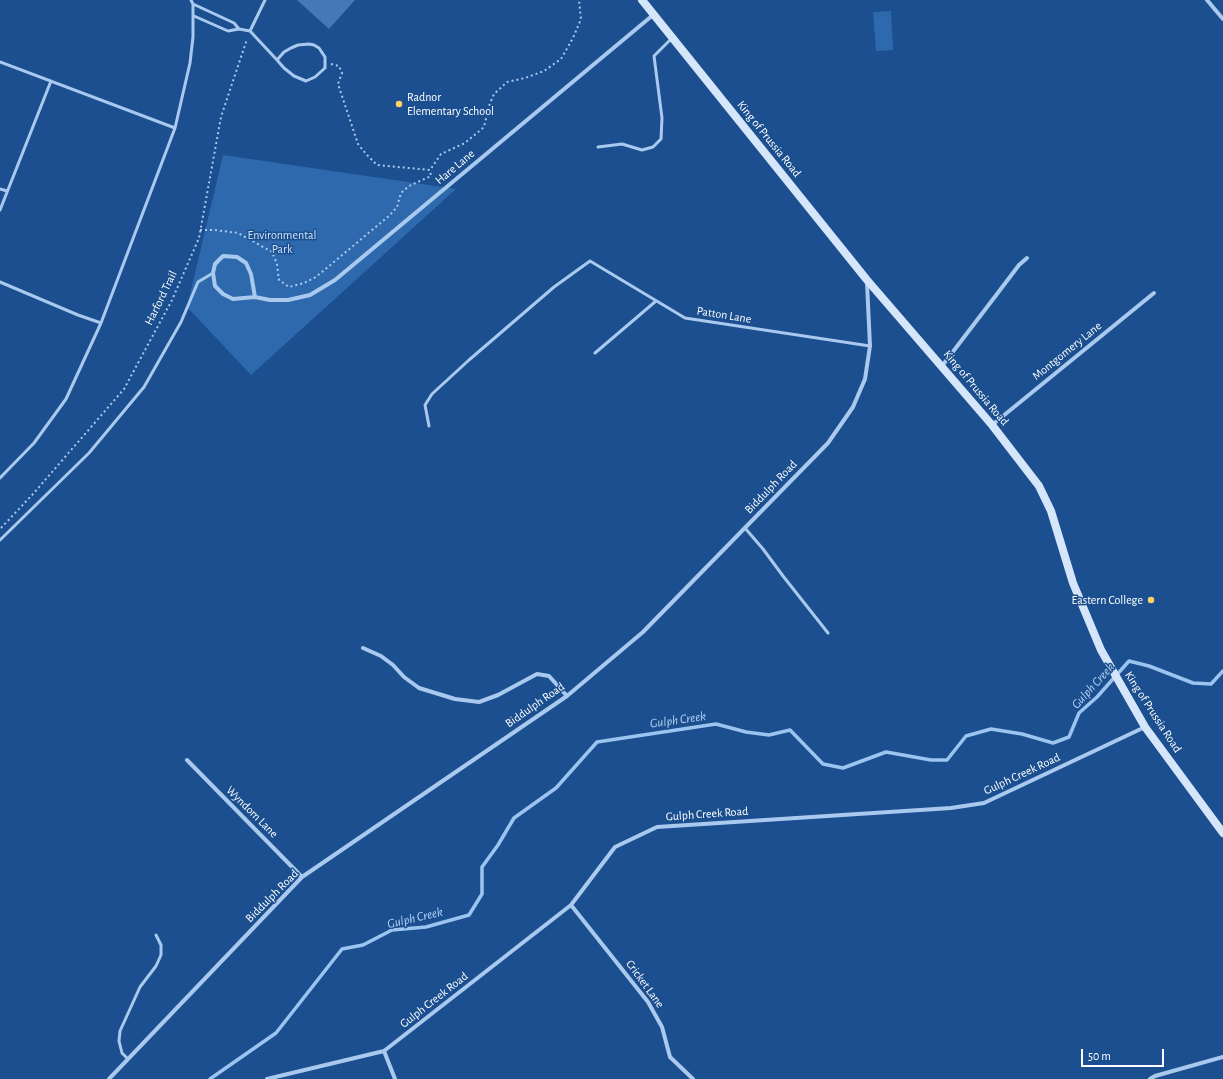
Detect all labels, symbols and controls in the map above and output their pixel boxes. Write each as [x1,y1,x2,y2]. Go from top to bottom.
place label: Radnor Elementary School [407,90,494,118]
street label: King of Prussia Road [734,98,804,180]
marker: Radnor Elementary School [394,99,404,109]
street label: Hare Lane [432,146,478,188]
park label: Environmental Park [248,228,316,256]
street label: Harford Trail [142,268,180,328]
street label: Patton Lane [696,304,752,326]
street label: Montgomery Lane [1030,319,1104,383]
street label: King of Prussia Road [940,347,1012,429]
street label: Biddulph Road [742,457,800,517]
place label: Eastern College [1072,593,1143,607]
marker: Eastern College [1146,595,1156,605]
water label: Gulph Creek [1068,660,1118,712]
street label: King of Prussia Road [1121,669,1185,755]
street label: Biddulph Road [503,679,567,731]
water label: Gulph Creek [649,708,707,732]
street label: Gulph Creek Road [982,750,1062,798]
street label: Wyndom Lane [223,783,281,841]
street label: Gulph Creek Road [665,804,749,824]
street label: Biddulph Road [242,866,302,926]
water label: Gulph Creek [386,904,444,932]
street label: Cricket Lane [623,957,667,1011]
street label: Gulph Creek Road [397,969,471,1031]
scale bar [1083,1041,1166,1067]
text: 50 m [1088,1050,1111,1062]

